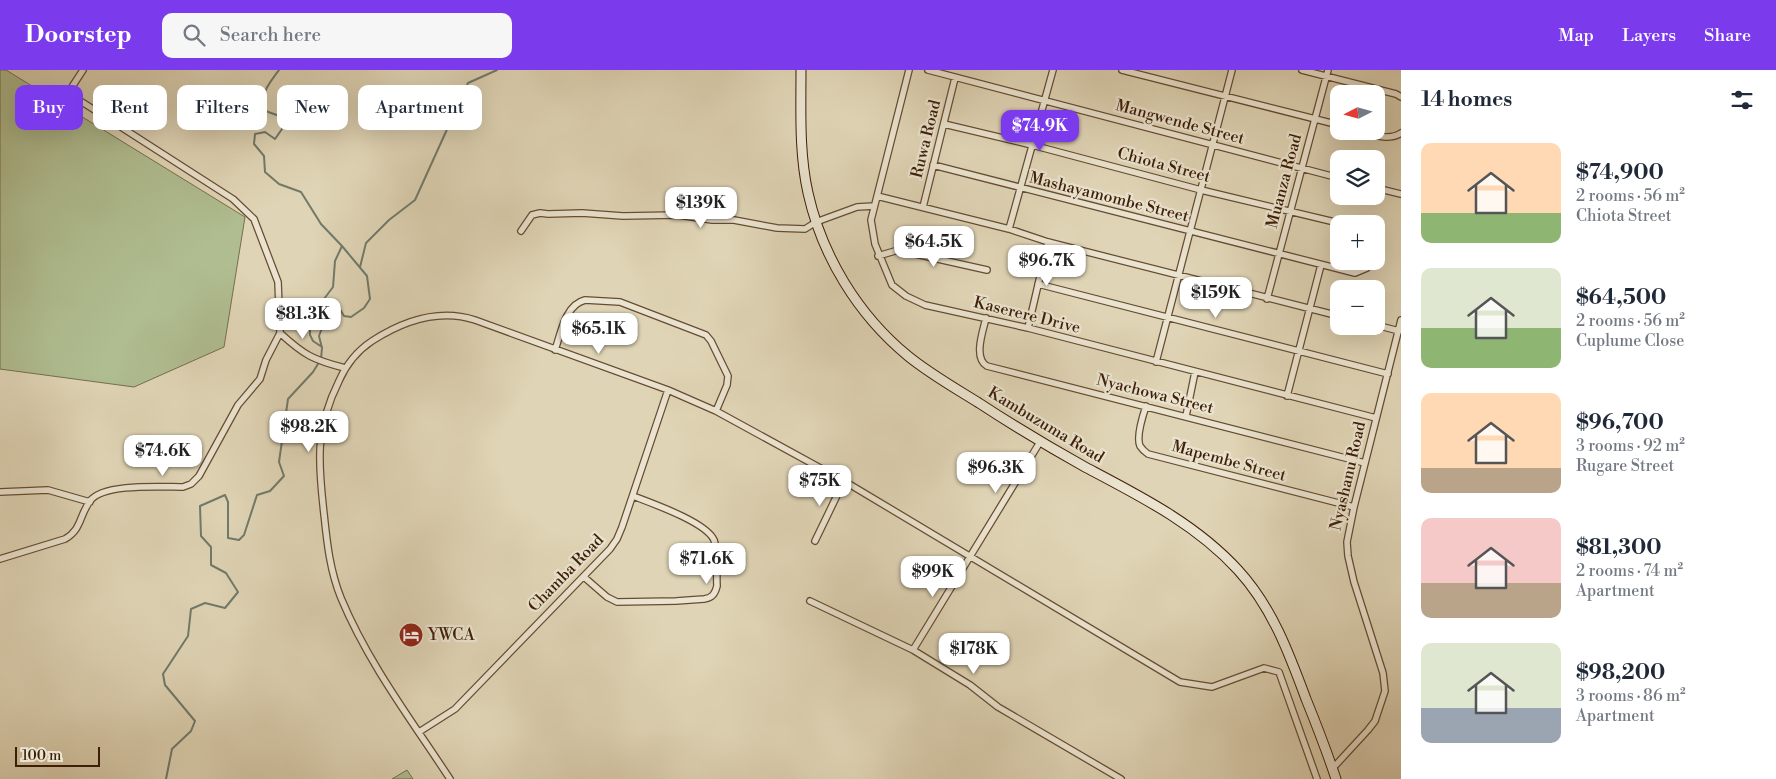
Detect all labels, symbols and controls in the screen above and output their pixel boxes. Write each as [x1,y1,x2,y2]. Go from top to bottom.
search box [162,13,512,58]
text: Doorstep [25,20,132,50]
icon: search [180,21,208,49]
text: Search here [220,23,321,47]
text: Map [1559,24,1594,47]
text: Layers [1622,24,1676,47]
text: Share [1704,24,1751,47]
chip: Buy [15,85,83,130]
chip: Rent [93,85,167,130]
chip: Filters [177,85,267,130]
chip: New [277,85,348,130]
chip: Apartment [358,85,482,130]
north arrow [1330,85,1385,140]
map controls [1330,85,1385,335]
icon: filters [1728,86,1756,114]
text: 14 homes [1421,87,1512,113]
street label: Mangwende Street [1113,95,1247,149]
street label: Ruwa Road [907,98,945,180]
pin: $74.9K [999,109,1081,152]
text: $74.9K [1012,116,1068,136]
street label: Muanza Road [1262,132,1306,230]
street label: Chiota Street [1115,143,1213,187]
button: layers [1330,150,1385,205]
text: $74,900 [1576,160,1664,186]
icon: home [1461,163,1521,223]
street label: Mashayamombe Street [1027,168,1191,227]
pin: $139K [666,186,736,229]
text: 2 rooms · 56 m² [1576,186,1685,206]
text: $139K [676,193,726,213]
text: Chiota Street [1576,206,1671,226]
button: + [1330,215,1385,270]
pin: $64.5K [893,226,975,268]
text: $64.5K [905,232,963,252]
pin: $96.7K [1006,244,1088,287]
text: $96.7K [1019,251,1075,271]
pin: $159K [1181,276,1251,319]
button: − [1330,280,1385,335]
text: $159K [1191,283,1241,303]
text: $64,500 [1576,285,1666,311]
icon: home [1461,288,1521,348]
street label: Kaserere Drive [972,292,1082,338]
pin: $81.3K [262,298,344,340]
text: $81.3K [276,304,330,324]
text: 2 rooms · 56 m² [1576,311,1685,331]
pin: $65.1K [558,312,640,355]
text: $65.1K [572,319,626,339]
text: Cuplume Close [1576,331,1684,351]
street label: Nyachowa Street [1094,370,1216,418]
street label: Kambuzuma Road [984,382,1108,468]
pin: $98.2K [268,410,350,453]
text: $96,700 [1576,410,1664,436]
icon: home [1461,413,1521,473]
text: $98.2K [280,417,338,437]
street label: Nyashanu Road [1326,419,1370,533]
pin: $74.6K [122,434,204,477]
street label: Mapembe Street [1170,436,1289,486]
text: 3 rooms · 92 m² [1576,436,1685,456]
text: $74.6K [135,441,191,461]
pin: $96.3K [955,452,1037,494]
text: Rugare Street [1576,456,1674,476]
text: $96.3K [968,458,1024,478]
pin: $75K [790,464,850,507]
text: $75K [799,471,841,491]
street label: Chamba Road [524,530,608,616]
text: $81,300 [1576,535,1662,561]
icon: home [1461,538,1521,598]
pin: $71.6K [666,542,748,585]
text: $71.6K [680,549,734,569]
pin: $99K [903,556,963,598]
text: 2 rooms · 74 m² [1576,561,1683,581]
text: $99K [912,562,954,582]
text: Apartment [1576,581,1655,601]
hotel icon: YWCA [398,622,424,648]
place label: YWCA [427,625,476,645]
pin: $178K [939,632,1009,675]
text: $178K [950,639,998,659]
text: $98,200 [1576,660,1665,686]
icon: home [1461,663,1521,723]
text: 3 rooms · 86 m² [1576,686,1686,706]
text: Apartment [1576,706,1655,726]
scale bar [15,744,100,767]
text: 100 m [22,747,61,765]

